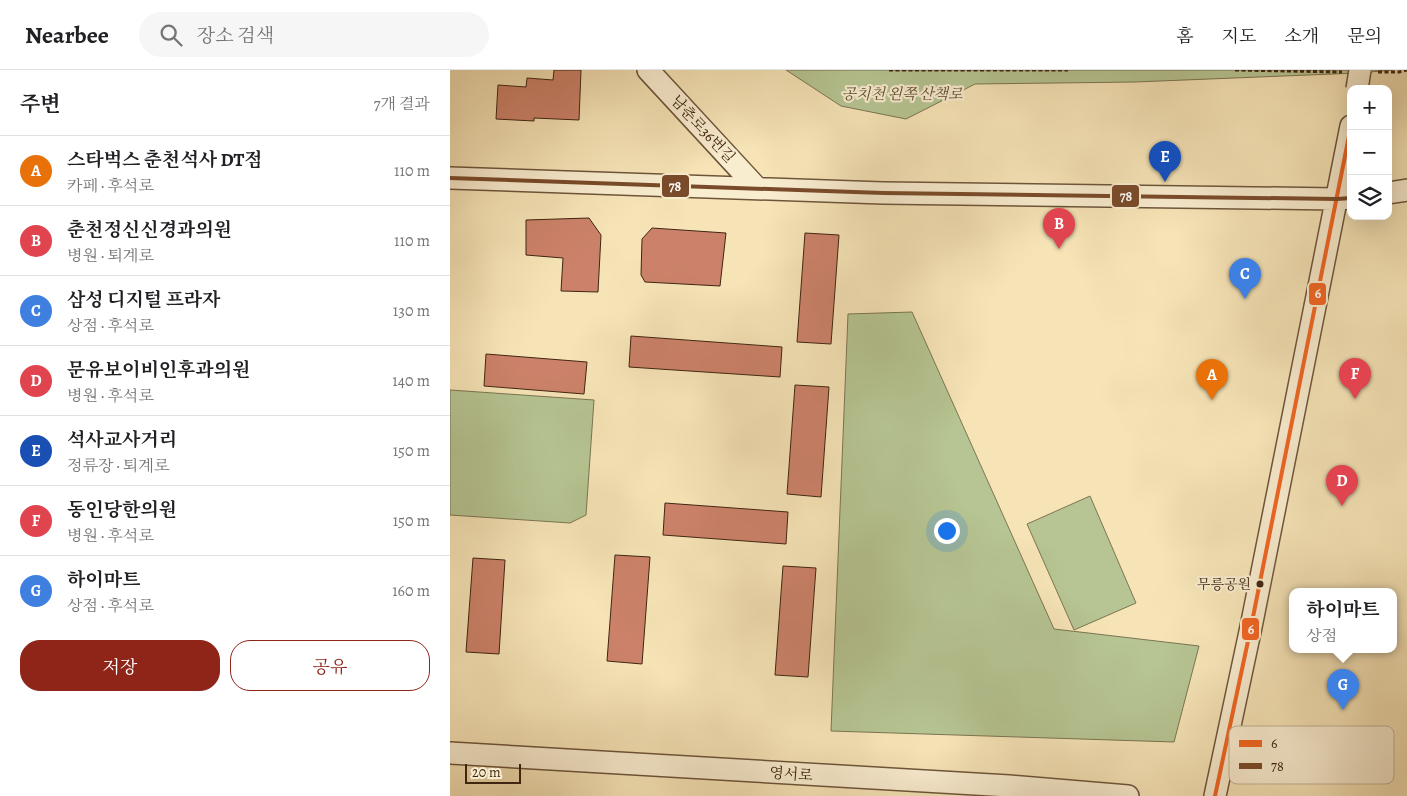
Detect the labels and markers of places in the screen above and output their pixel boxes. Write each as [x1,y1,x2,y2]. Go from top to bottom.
pin: E [1149,141,1181,182]
pin: B [1043,208,1075,249]
pin: C [1229,258,1261,299]
pin: F [1339,358,1371,399]
pin: A [1196,359,1228,400]
pin: D [1326,465,1358,506]
place label: 무릉공원 [1197,575,1251,594]
marker: 무릉공원 [1255,579,1265,589]
pin: G [1327,669,1359,710]

